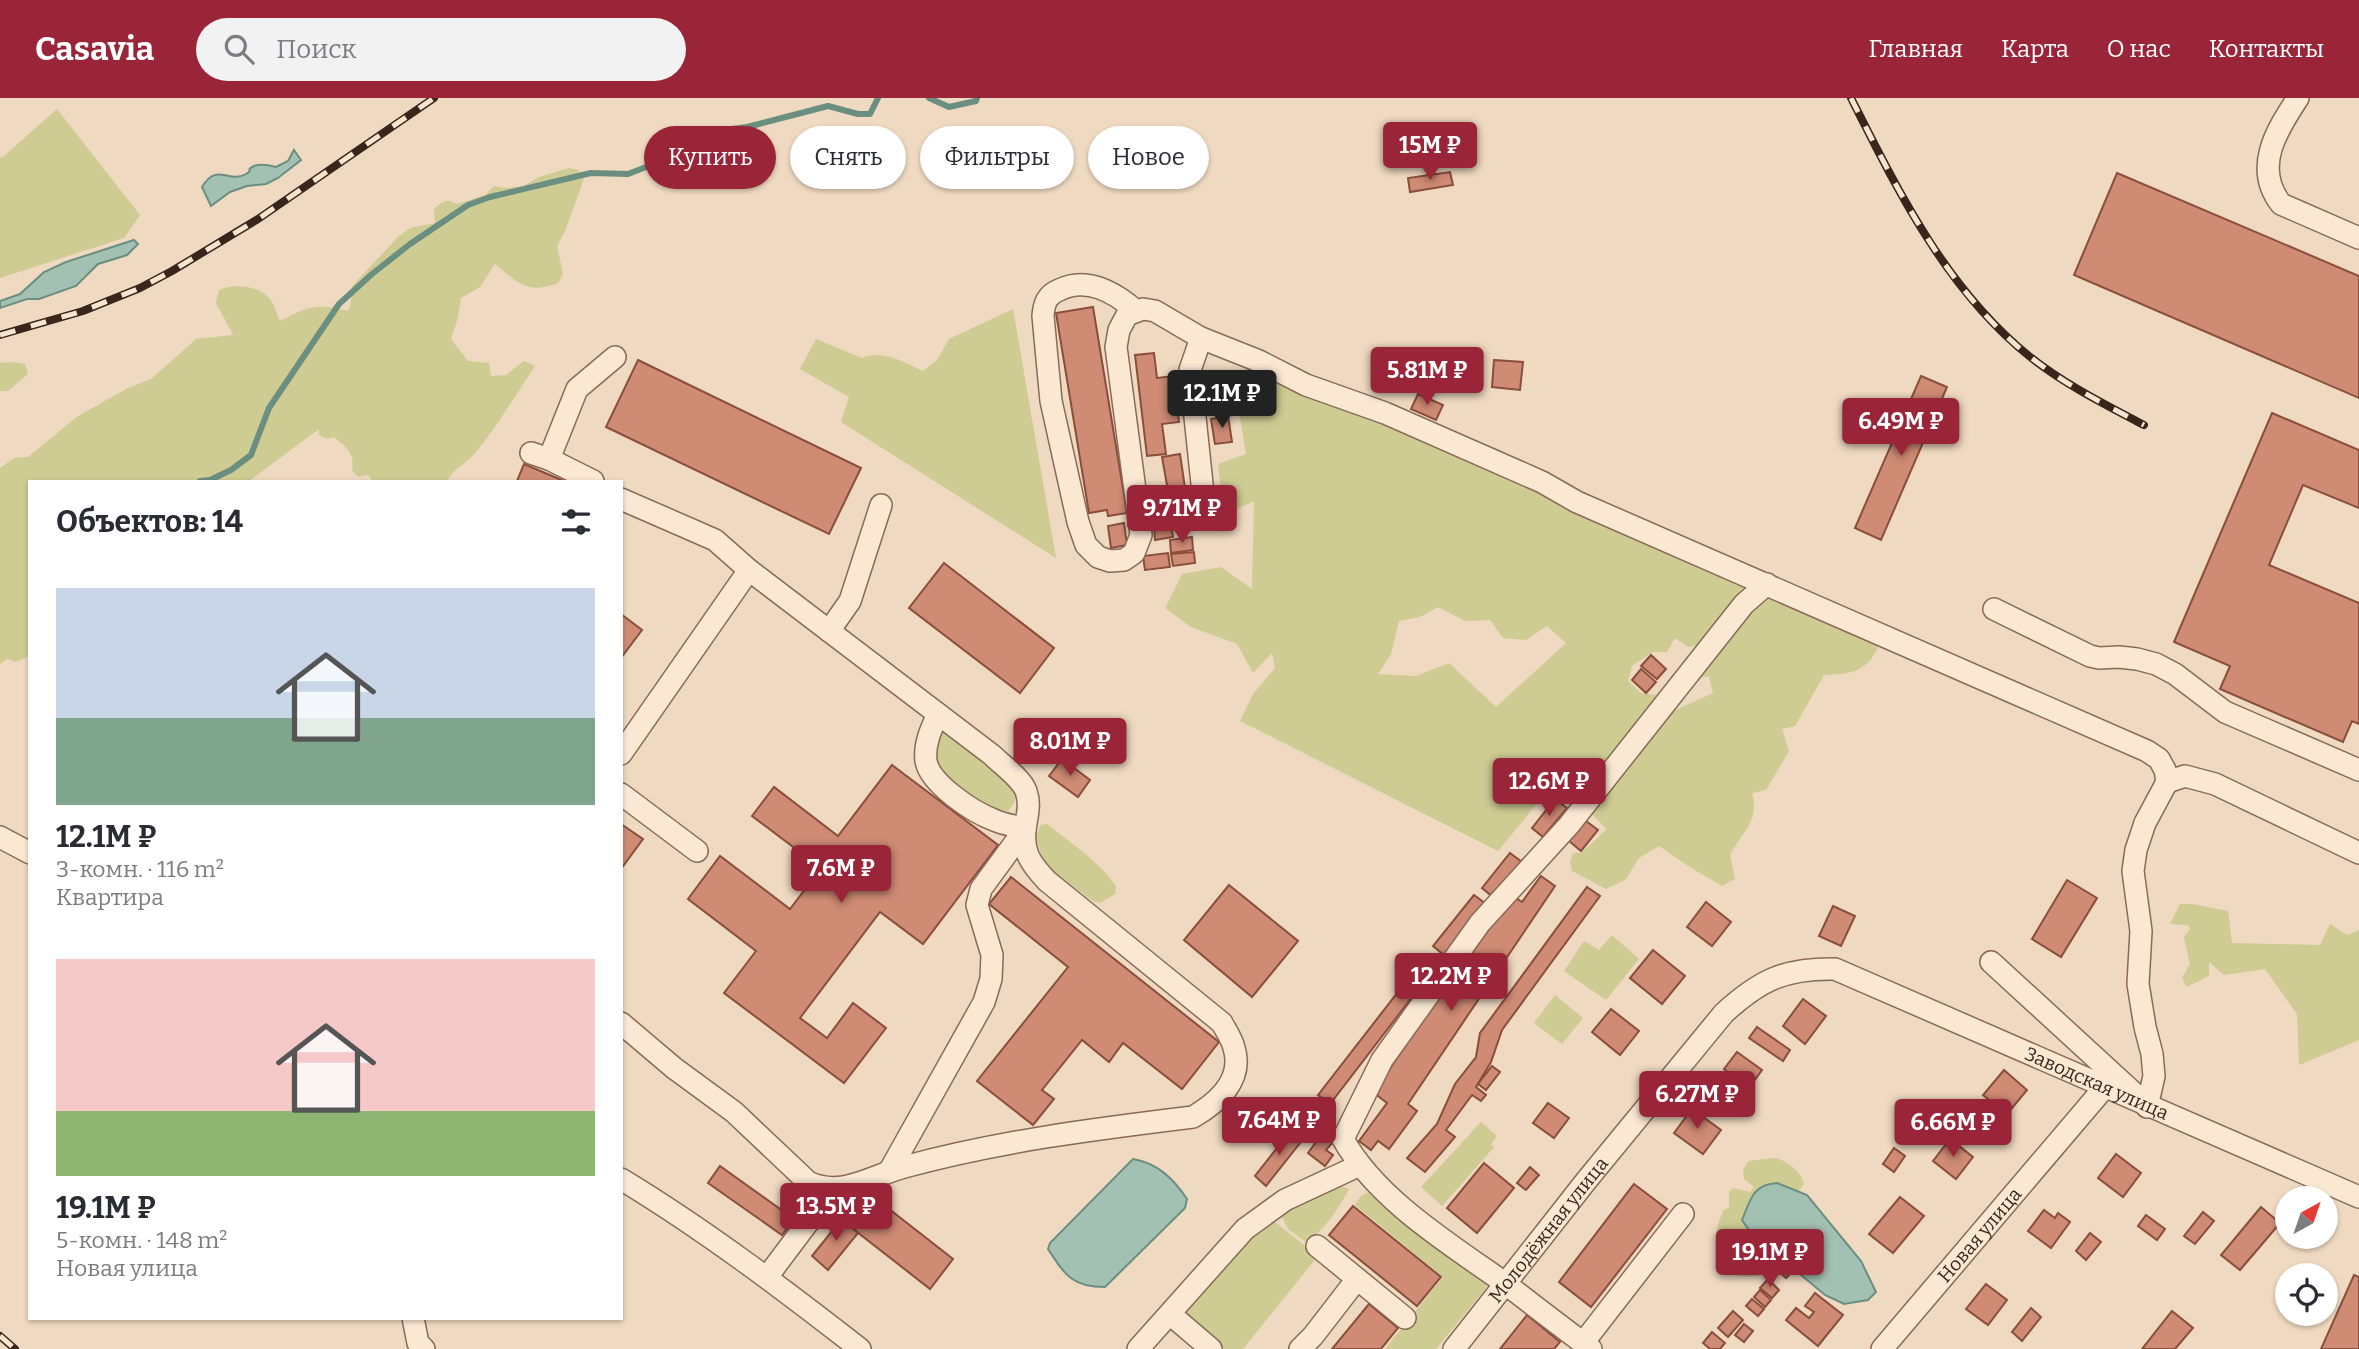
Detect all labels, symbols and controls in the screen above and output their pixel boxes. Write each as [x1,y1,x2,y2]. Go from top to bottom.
search box [196,18,686,81]
text: Casavia [35,29,154,69]
icon: search [220,30,258,68]
text: Поиск [276,34,357,65]
text: Главная [1868,35,1963,63]
text: Карта [2001,35,2069,63]
text: О нас [2107,35,2171,63]
text: Контакты [2209,35,2324,63]
pin: 15M ₽ [1381,122,1479,182]
chip: Купить [644,126,776,189]
chip: Снять [790,126,906,189]
chip: Фильтры [920,126,1074,189]
chip: Новое [1088,126,1209,189]
text: 15M ₽ [1399,131,1461,159]
pin: 5.81M ₽ [1362,348,1492,407]
text: 5.81M ₽ [1387,356,1467,384]
pin: 12.1M ₽ [1157,370,1287,430]
text: 12.1M ₽ [1183,379,1261,407]
pin: 6.49M ₽ [1836,398,1966,458]
text: 6.49M ₽ [1858,407,1944,435]
pin: 9.71M ₽ [1117,486,1247,545]
text: 9.71M ₽ [1143,494,1221,522]
icon: filters [557,503,595,541]
text: Объектов: 14 [56,504,243,540]
icon: home [263,634,389,760]
pin: 8.01M ₽ [1005,718,1135,778]
text: 8.01M ₽ [1029,727,1111,755]
pin: 12.6M ₽ [1484,758,1614,818]
text: 12.6M ₽ [1509,767,1589,795]
text: 12.1M ₽ [56,819,157,855]
pin: 7.6M ₽ [784,846,898,905]
text: 7.6M ₽ [807,854,875,882]
text: 3-комн. · 116 m² [56,855,224,883]
text: Квартира [56,883,164,911]
pin: 12.2M ₽ [1386,954,1516,1013]
text: 12.2M ₽ [1411,962,1491,990]
icon: home [263,1005,389,1131]
street label: Заводская улица [2021,1042,2173,1125]
pin: 6.27M ₽ [1632,1072,1762,1131]
text: 6.27M ₽ [1655,1080,1739,1108]
pin: 7.64M ₽ [1214,1098,1344,1157]
pin: 6.66M ₽ [1888,1100,2018,1159]
text: 7.64M ₽ [1238,1106,1320,1134]
text: 6.66M ₽ [1911,1108,1995,1136]
street label: Молодёжная улица [1483,1152,1613,1307]
street label: Новая улица [1932,1182,2026,1287]
pin: 13.5M ₽ [771,1184,901,1243]
north arrow [2275,1186,2338,1250]
map controls [2275,1186,2338,1326]
text: 19.1M ₽ [56,1190,156,1226]
text: 13.5M ₽ [796,1192,876,1220]
text: 5-комн. · 148 m² [56,1226,227,1254]
pin: 19.1M ₽ [1705,1230,1835,1289]
text: 19.1M ₽ [1732,1238,1808,1266]
text: Новая улица [56,1254,198,1282]
button: locate [2275,1263,2338,1326]

